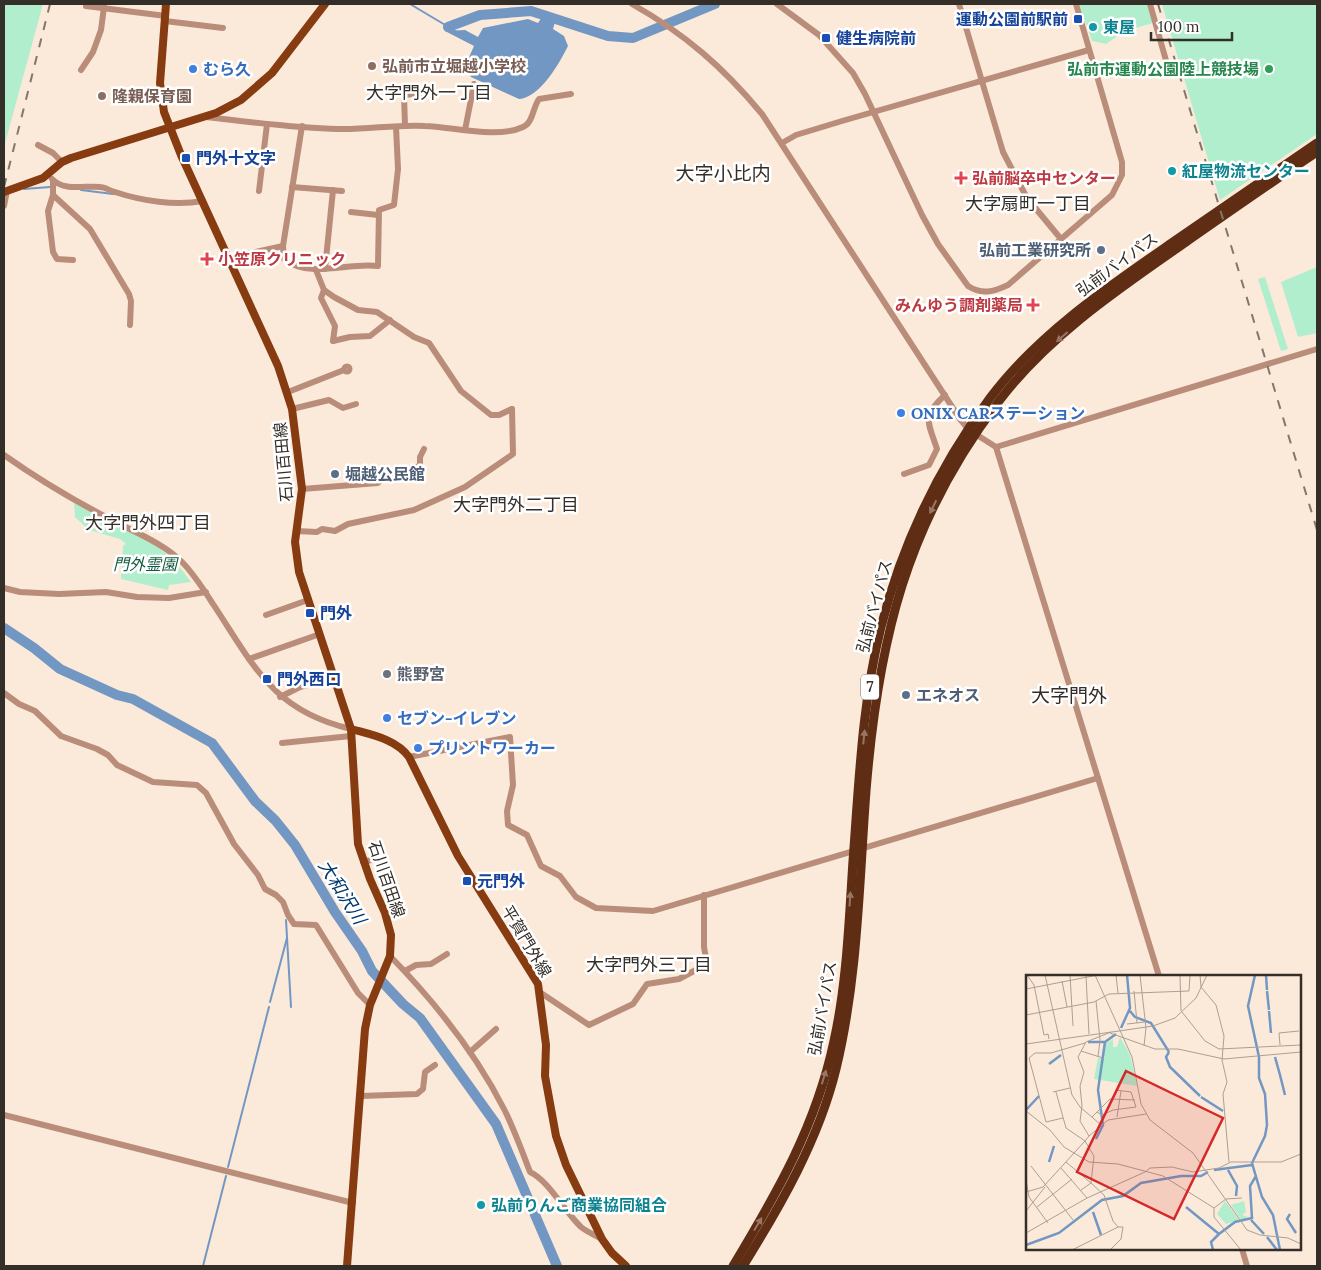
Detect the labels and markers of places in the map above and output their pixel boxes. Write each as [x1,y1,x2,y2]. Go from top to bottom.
place label: 運動公園前駅前 [956,9,1068,29]
marker: 運動公園前駅前 [1072,13,1084,25]
place label: 東屋 [1103,17,1135,37]
marker: 東屋 [1087,21,1099,33]
place label: 健生病院前 [836,28,916,48]
marker: 健生病院前 [820,32,832,44]
place label: 弘前市立堀越小学校 [382,56,526,76]
place label: むら久 [203,59,251,79]
place label: 弘前市運動公園陸上競技場 [1067,59,1259,79]
marker: 弘前市立堀越小学校 [366,60,378,72]
marker: むら久 [187,63,199,75]
marker: 弘前市運動公園陸上競技場 [1263,63,1275,75]
place label: 隆親保育園 [112,86,192,106]
marker: 隆親保育園 [96,90,108,102]
place label: 門外十文字 [196,148,276,168]
marker: 門外十文字 [180,152,192,164]
place label: 紅屋物流センター [1182,161,1310,181]
marker: 紅屋物流センター [1166,165,1178,177]
place label: 弘前脳卒中センター [972,168,1116,188]
marker: 弘前脳卒中センター [954,171,968,185]
place label: 弘前工業研究所 [979,240,1091,260]
marker: 弘前工業研究所 [1095,244,1107,256]
place label: 小笠原クリニック [218,249,346,269]
marker: 小笠原クリニック [200,252,214,266]
place label: みんゆう調剤薬局 [895,295,1023,315]
marker: みんゆう調剤薬局 [1027,299,1039,311]
place label: ONIX CARステーション [911,403,1085,423]
marker: ONIX CARステーション [895,407,907,419]
place label: 堀越公民館 [345,464,425,484]
marker: 堀越公民館 [329,468,341,480]
place label: 門外 [320,603,353,623]
marker: 門外 [304,607,316,619]
place label: 熊野宮 [397,664,445,684]
marker: 熊野宮 [381,668,393,680]
place label: 門外西口 [277,669,341,689]
marker: 門外西口 [261,673,273,685]
place label: エネオス [916,685,980,705]
marker: エネオス [900,689,912,701]
place label: セブン-イレブン [397,708,517,728]
marker: セブン-イレブン [381,712,393,724]
place label: プリントワーカー [428,738,556,758]
marker: プリントワーカー [412,742,424,754]
place label: 元門外 [477,871,526,891]
marker: 元門外 [461,875,473,887]
place label: 弘前りんご商業協同組合 [491,1195,667,1215]
marker: 弘前りんご商業協同組合 [475,1199,487,1211]

